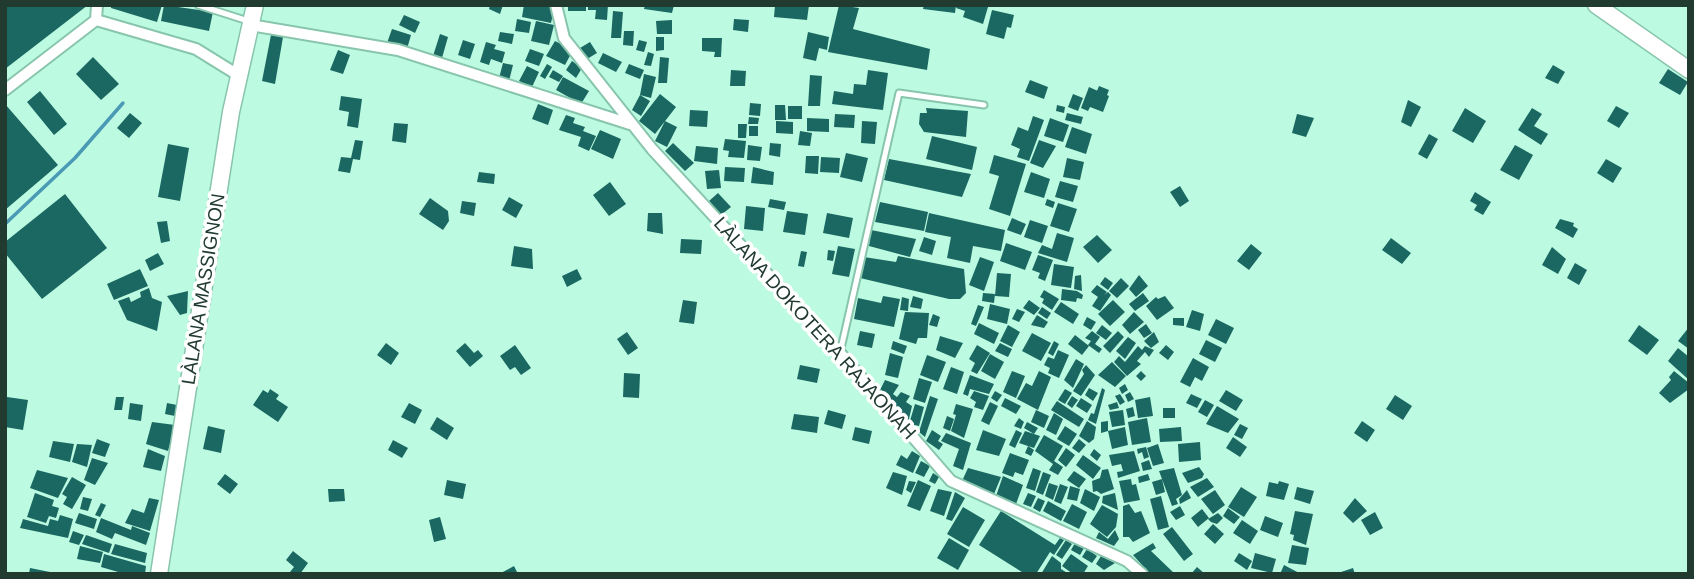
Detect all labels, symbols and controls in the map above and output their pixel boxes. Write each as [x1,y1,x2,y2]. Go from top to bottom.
street label: LÀLANA MASSIGNON [178,192,228,386]
street label: LÀLANA DOKOTERA RAJAONAH [710,213,920,443]

